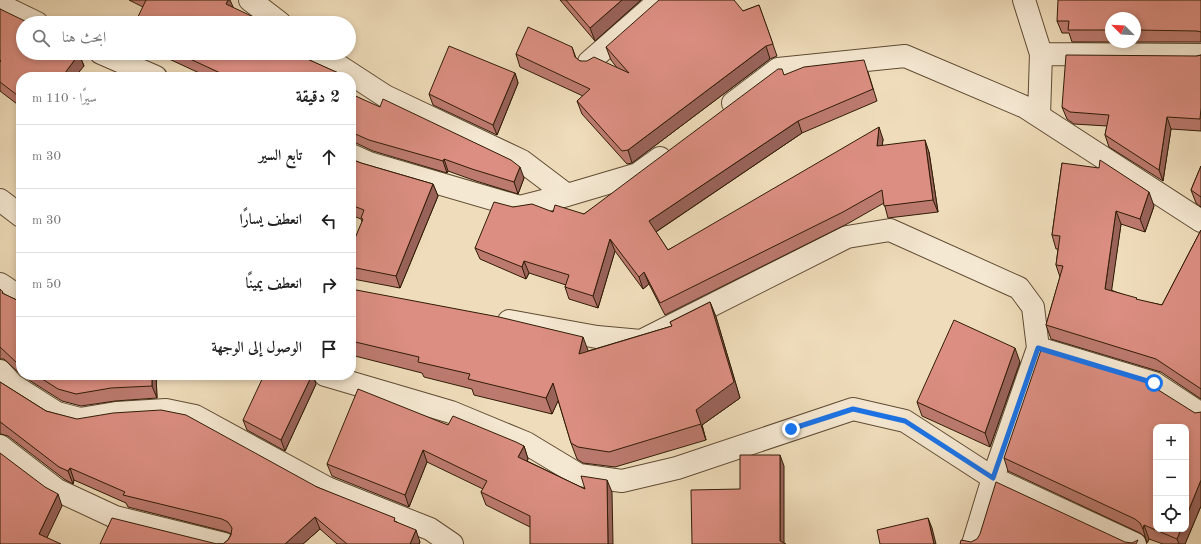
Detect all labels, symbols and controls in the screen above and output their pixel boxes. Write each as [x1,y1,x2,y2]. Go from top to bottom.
north arrow [1105,12,1141,48]
search box [16,16,356,60]
icon: search [30,27,52,49]
text: ابحث هنا [62,31,106,46]
text: 2 دقيقة [296,89,340,106]
text: سيرًا · 110 m [32,92,97,105]
icon: ahead [318,146,340,168]
text: تابع السير [259,149,302,164]
text: 30 m [32,150,61,163]
icon: left [318,210,340,232]
text: انعطف يسارًا [240,213,302,228]
text: 30 m [32,214,61,227]
icon: right [318,274,340,296]
text: انعطف يمينًا [246,277,302,292]
text: 50 m [32,278,61,291]
icon: arrive [318,338,340,360]
text: الوصول إلى الوجهة [211,341,302,356]
route start [1145,374,1163,392]
route end [782,420,800,438]
map controls [1153,424,1189,532]
button: + [1153,424,1189,460]
button: − [1153,460,1189,496]
button: locate [1153,496,1189,532]

